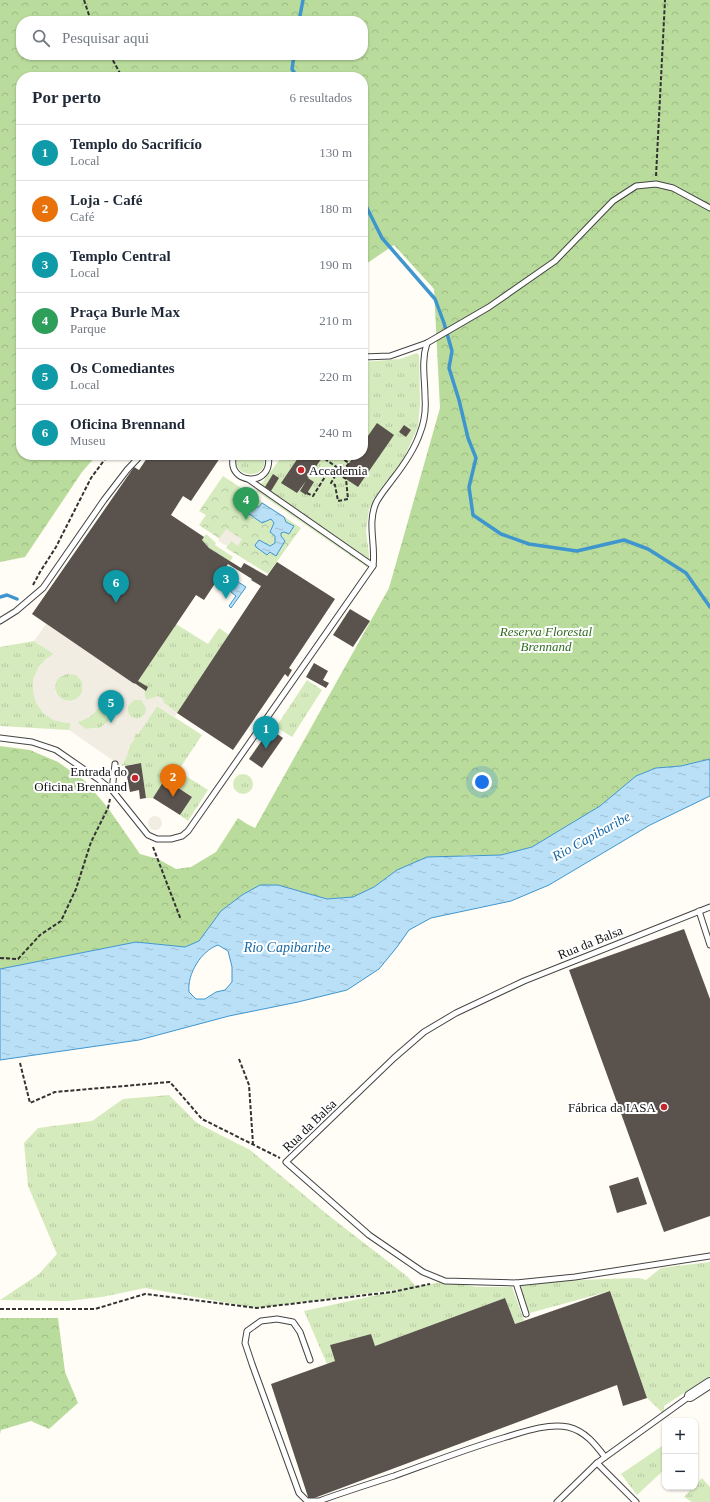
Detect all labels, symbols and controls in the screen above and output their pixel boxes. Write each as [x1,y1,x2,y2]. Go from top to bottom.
search box [16,16,368,60]
icon: search [30,27,52,49]
text: Pesquisar aqui [62,30,149,46]
text: Por perto [32,88,101,107]
text: 6 resultados [290,90,352,105]
text: Templo do Sacrificío [70,136,202,152]
text: 1 [42,145,48,160]
text: 130 m [319,145,352,160]
text: Local [70,153,100,168]
text: Loja - Café [70,192,142,208]
text: 2 [42,201,48,216]
text: 180 m [319,201,352,216]
text: Café [70,209,95,224]
text: Templo Central [70,248,171,264]
text: 3 [42,257,48,272]
text: 190 m [319,257,352,272]
text: Local [70,265,100,280]
text: Praça Burle Max [70,304,180,320]
text: 4 [42,313,48,328]
text: 210 m [319,313,352,328]
text: Parque [70,321,106,336]
text: Os Comediantes [70,360,175,376]
text: 5 [42,369,48,384]
text: 220 m [319,369,352,384]
text: Local [70,377,100,392]
text: Oficina Brennand [70,416,185,432]
text: 6 [42,425,48,440]
text: 240 m [319,425,352,440]
text: Museu [70,433,105,448]
place label: Accademia [309,463,368,478]
marker: Accademia [296,465,306,475]
pin: 4 [233,487,259,520]
pin: 3 [213,566,239,599]
pin: 6 [103,570,129,603]
park label: Reserva Florestal Brennand [499,624,593,654]
pin: 5 [98,690,124,723]
pin: 1 [253,716,279,749]
place label: Entrada do Oficina Brennand [34,764,127,794]
pin: 2 [160,764,186,797]
your location [472,772,492,792]
marker: Entrada do Oficina Brennand [130,773,140,783]
water label: Rio Capibaribe [549,809,633,865]
street label: Rua da Balsa [556,923,625,962]
water label: Rio Capibaribe [243,940,330,955]
street label: Rua da Balsa [279,1096,339,1155]
place label: Fábrica da IASA [568,1100,657,1115]
marker: Fábrica da IASA [659,1102,669,1112]
map controls [662,1418,698,1490]
button: + [662,1418,698,1454]
button: − [662,1454,698,1490]

